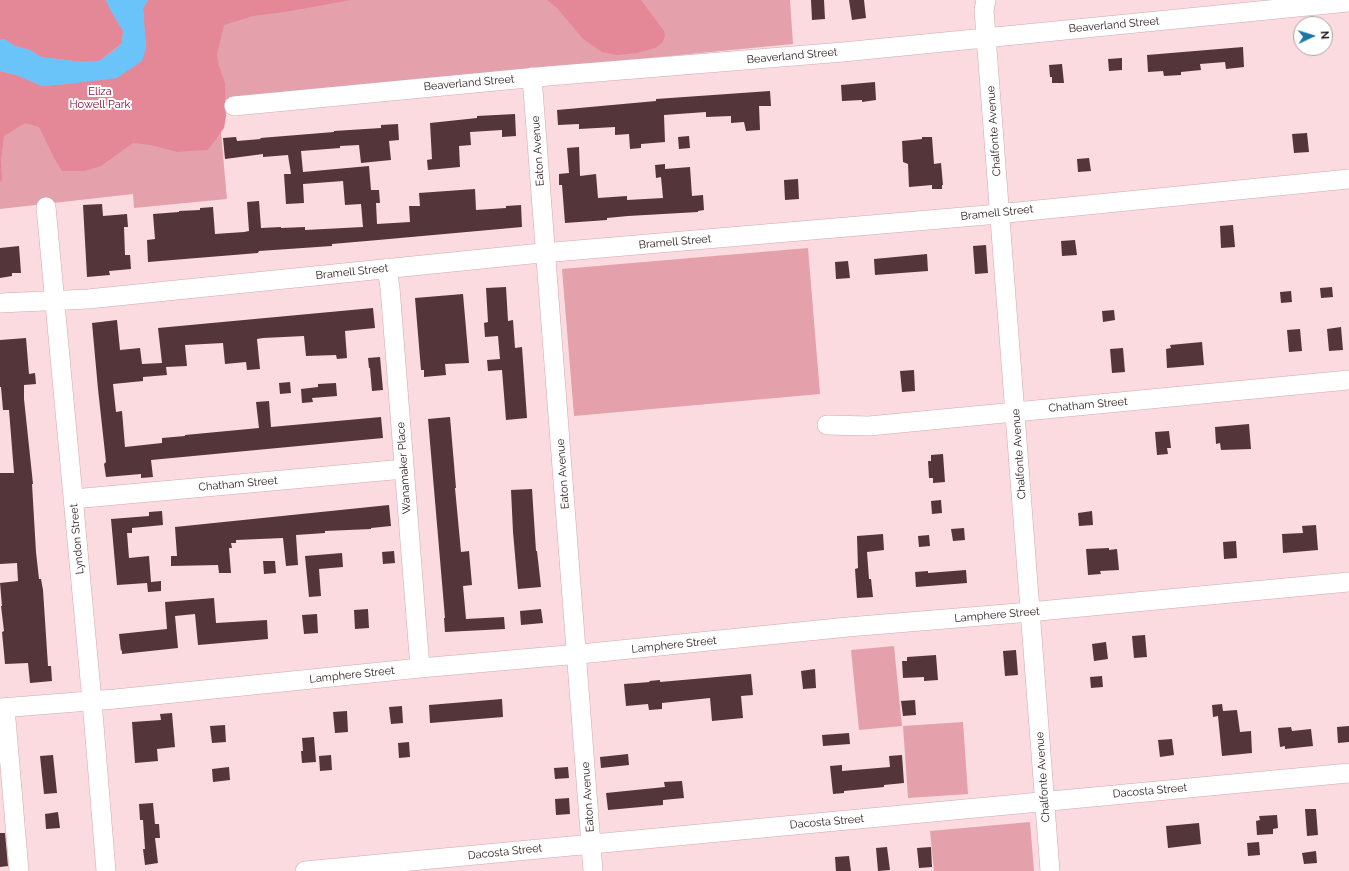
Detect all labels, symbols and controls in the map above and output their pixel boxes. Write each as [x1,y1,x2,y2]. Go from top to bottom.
street label: Beaverland Street [1068,14,1160,36]
north arrow [1293,16,1333,56]
text: N [1318,31,1331,40]
street label: Beaverland Street [746,45,838,67]
street label: Beaverland Street [423,72,515,94]
park label: Eliza Howell Park [70,85,130,111]
street label: Chalfonte Avenue [984,85,1004,177]
street label: Eaton Avenue [529,115,547,187]
street label: Bramell Street [960,203,1034,223]
street label: Bramell Street [638,232,712,252]
street label: Bramell Street [315,262,389,282]
street label: Chatham Street [1048,395,1128,415]
street label: Chalfonte Avenue [1009,408,1029,500]
street label: Wanamaker Place [394,421,414,515]
street label: Eaton Avenue [554,438,572,510]
street label: Chatham Street [198,474,278,494]
street label: Lyndon Street [67,503,87,575]
street label: Lamphere Street [954,605,1040,625]
street label: Lamphere Street [631,634,717,656]
street label: Lamphere Street [309,664,395,686]
street label: Chalfonte Avenue [1033,731,1053,823]
street label: Eaton Avenue [579,761,597,833]
street label: Dacosta Street [1112,781,1188,801]
street label: Dacosta Street [789,812,865,832]
street label: Dacosta Street [467,842,543,862]

